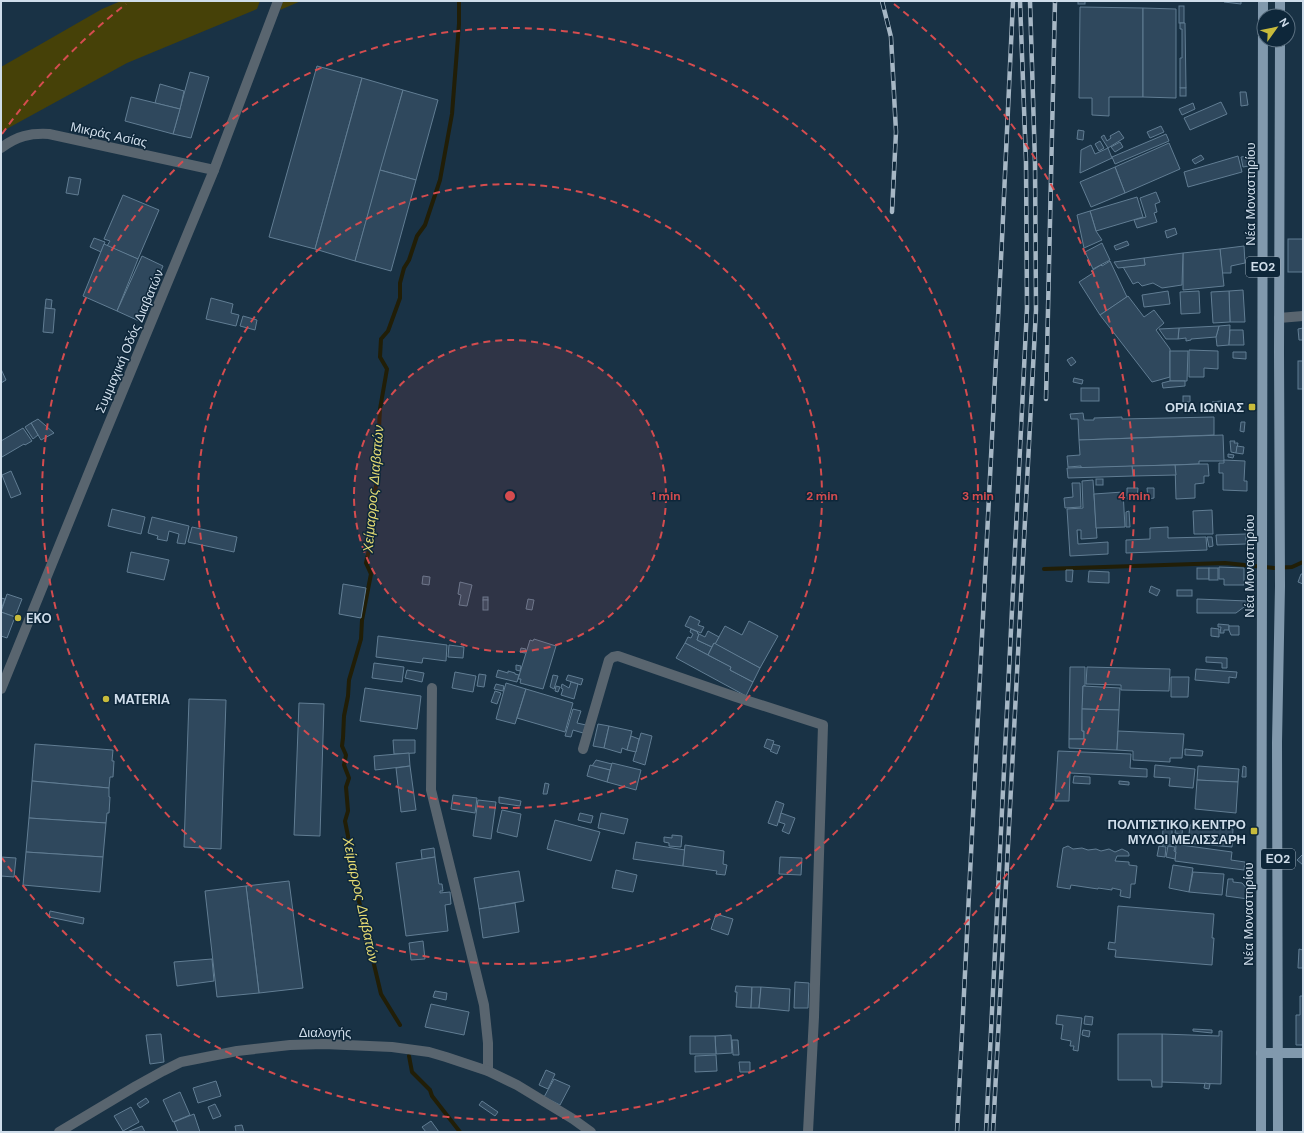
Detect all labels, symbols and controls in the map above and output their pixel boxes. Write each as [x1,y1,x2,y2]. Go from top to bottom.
north arrow [1256,8,1296,48]
text: N [1276,15,1292,30]
street label: Μικράς Ασίας [69,118,149,151]
street label: Νέα Μοναστηρίου [1242,142,1259,246]
road number: ΕΟ2 [1246,257,1280,277]
street label: Συμμαχική Οδός Διαβατών [91,267,167,416]
place label: ΟΡΙΑ ΙΩΝΙΑΣ [1165,399,1244,416]
marker: ΟΡΙΑ ΙΩΝΙΑΣ [1247,402,1257,412]
water label: Χείμαρρος Διαβατών [358,424,388,555]
text: 1 min [651,488,681,504]
text: 2 min [806,488,838,504]
text: 3 min [962,488,994,504]
text: 4 min [1118,488,1150,504]
centre of rings [503,489,517,503]
street label: Νέα Μοναστηρίου [1241,514,1258,618]
place label: EKO [26,610,52,627]
marker: EKO [13,613,23,623]
place label: MATERIA [114,691,170,708]
marker: MATERIA [101,694,111,704]
place label: ΠΟΛΙΤΙΣΤΙΚΟ ΚΕΝΤΡΟ ΜΥΛΟΙ ΜΕΛΙΣΣΑΡΗ [1108,816,1246,848]
marker: ΠΟΛΙΤΙΣΤΙΚΟ ΚΕΝΤΡΟ ΜΥΛΟΙ ΜΕΛΙΣΣΑΡΗ [1249,826,1259,836]
water label: Χείμαρρος Διαβατών [339,834,383,965]
road number: ΕΟ2 [1261,849,1295,869]
street label: Νέα Μοναστηρίου [1240,862,1257,966]
street label: Διαλογής [299,1024,351,1041]

